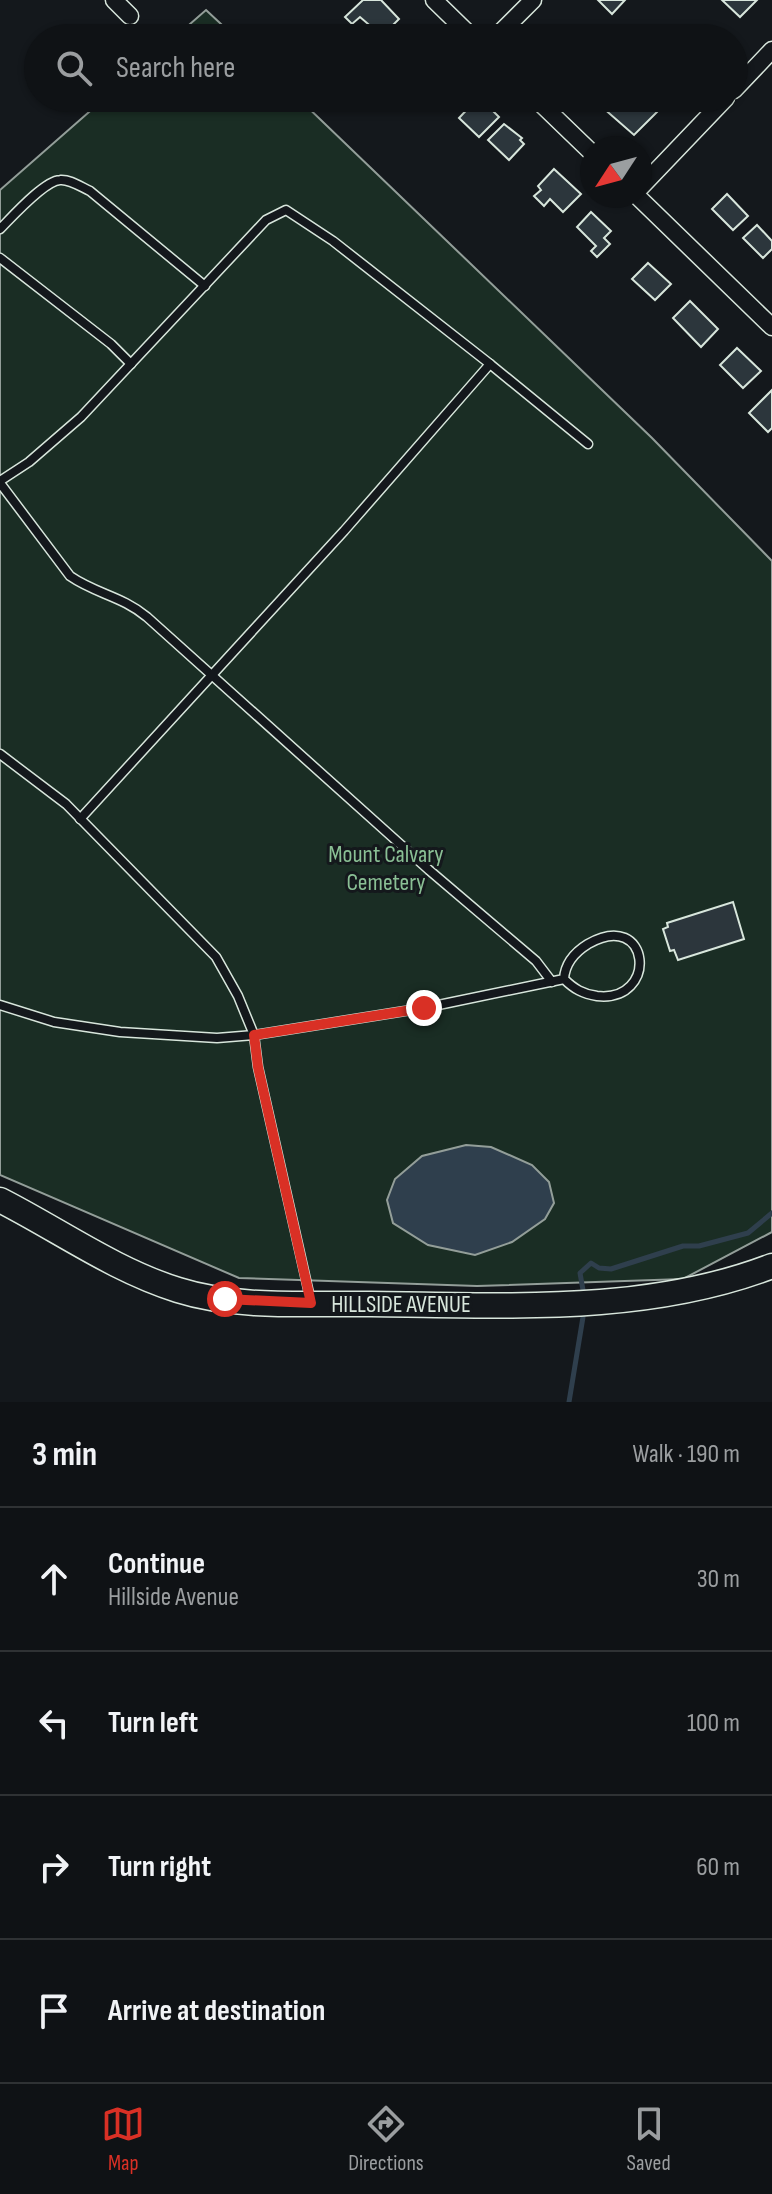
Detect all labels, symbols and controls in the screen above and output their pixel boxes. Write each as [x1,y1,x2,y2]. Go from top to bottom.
search box [24,24,748,112]
icon: search [52,46,96,90]
text: Search here [116,50,235,86]
north arrow [580,136,652,208]
park label: Mount Calvary Cemetery [328,840,444,897]
route end [406,990,442,1026]
route start [207,1281,243,1317]
street label: HILLSIDE AVENUE [331,1290,471,1319]
text: 3 min [32,1434,97,1475]
text: Walk · 190 m [633,1439,740,1470]
text: Continue [108,1546,205,1582]
icon: ahead [32,1557,76,1601]
text: 30 m [697,1564,740,1595]
text: Hillside Avenue [108,1582,239,1613]
icon: left [32,1701,76,1745]
text: Turn left [108,1705,198,1741]
text: 100 m [687,1708,740,1739]
icon: right [32,1845,76,1889]
text: Turn right [108,1849,211,1885]
text: 60 m [696,1852,740,1883]
icon: arrive [32,1989,76,2033]
text: Arrive at destination [108,1993,325,2029]
tab: Map [101,2102,145,2177]
tab: Directions [348,2102,424,2177]
tab: Saved [627,2102,671,2177]

